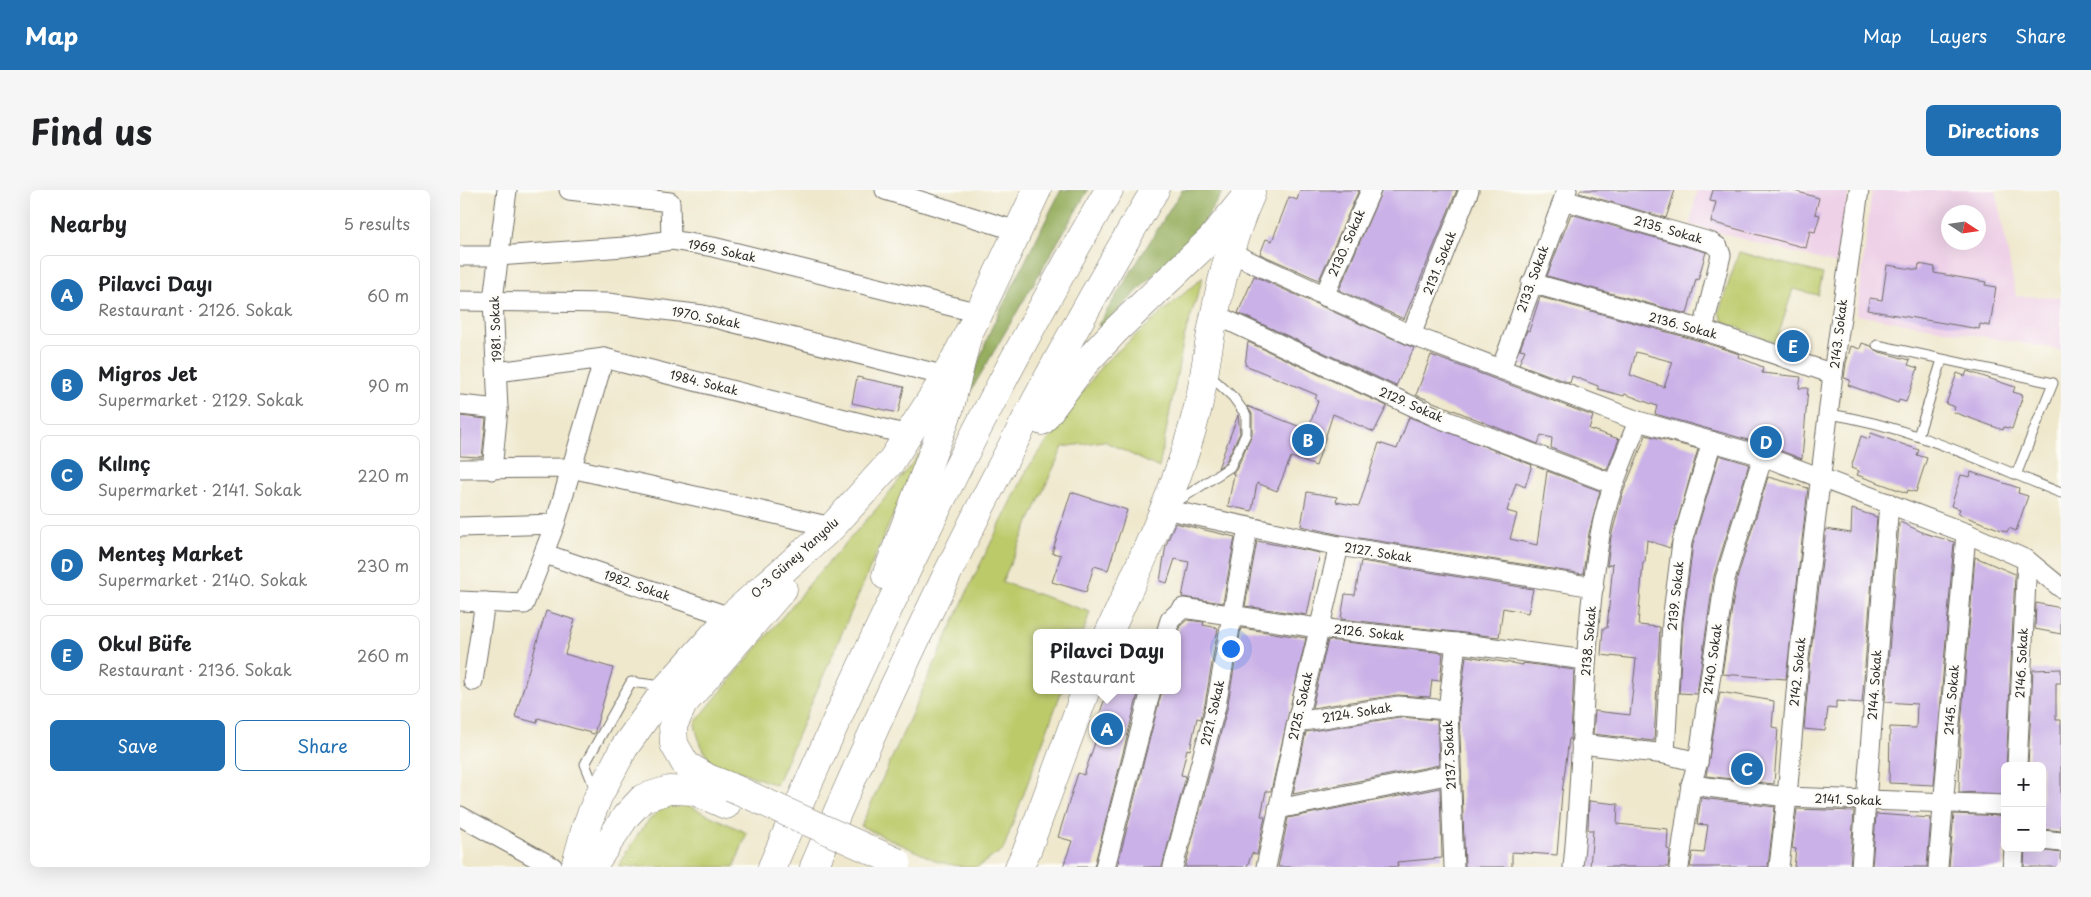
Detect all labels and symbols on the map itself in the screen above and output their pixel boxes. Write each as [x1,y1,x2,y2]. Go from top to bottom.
north arrow [1941,205,1986,250]
street label: 2130. Sokak [1323,206,1369,279]
street label: 2135. Sokak [1632,211,1705,248]
street label: 2131. Sokak [1418,228,1460,297]
street label: 1969. Sokak [686,234,758,266]
street label: 2133. Sokak [1512,242,1553,315]
street label: 1981. Sokak [485,295,505,363]
street label: 2143. Sokak [1825,298,1851,370]
street label: 1970. Sokak [670,302,742,333]
street label: 2136. Sokak [1647,307,1720,343]
pin: E [1777,327,1809,365]
street label: 1984. Sokak [668,365,741,399]
street label: 2129. Sokak [1376,382,1447,426]
pin: B [1292,421,1324,459]
pin: D [1750,423,1782,461]
street label: O-3 Güney Yanyolu [746,513,842,602]
street label: 2127. Sokak [1343,538,1414,566]
street label: 2139. Sokak [1662,560,1688,632]
street label: 1982. Sokak [602,565,673,605]
street label: 2138. Sokak [1576,605,1600,677]
street label: 2126. Sokak [1333,619,1405,645]
street label: 2140. Sokak [1698,622,1726,696]
street label: 2146. Sokak [2010,627,2032,699]
your location [1218,636,1244,662]
street label: 2142. Sokak [1784,636,1810,708]
street label: 2144. Sokak [1863,649,1885,721]
street label: 2145. Sokak [1939,664,1963,736]
street label: 2125. Sokak [1283,670,1317,742]
street label: 2121. Sokak [1196,678,1228,747]
street label: 2124. Sokak [1321,698,1393,726]
pin: A [1091,710,1123,748]
street label: 2137. Sokak [1438,720,1460,790]
pin: C [1731,750,1763,788]
street label: 2141. Sokak [1814,789,1882,809]

